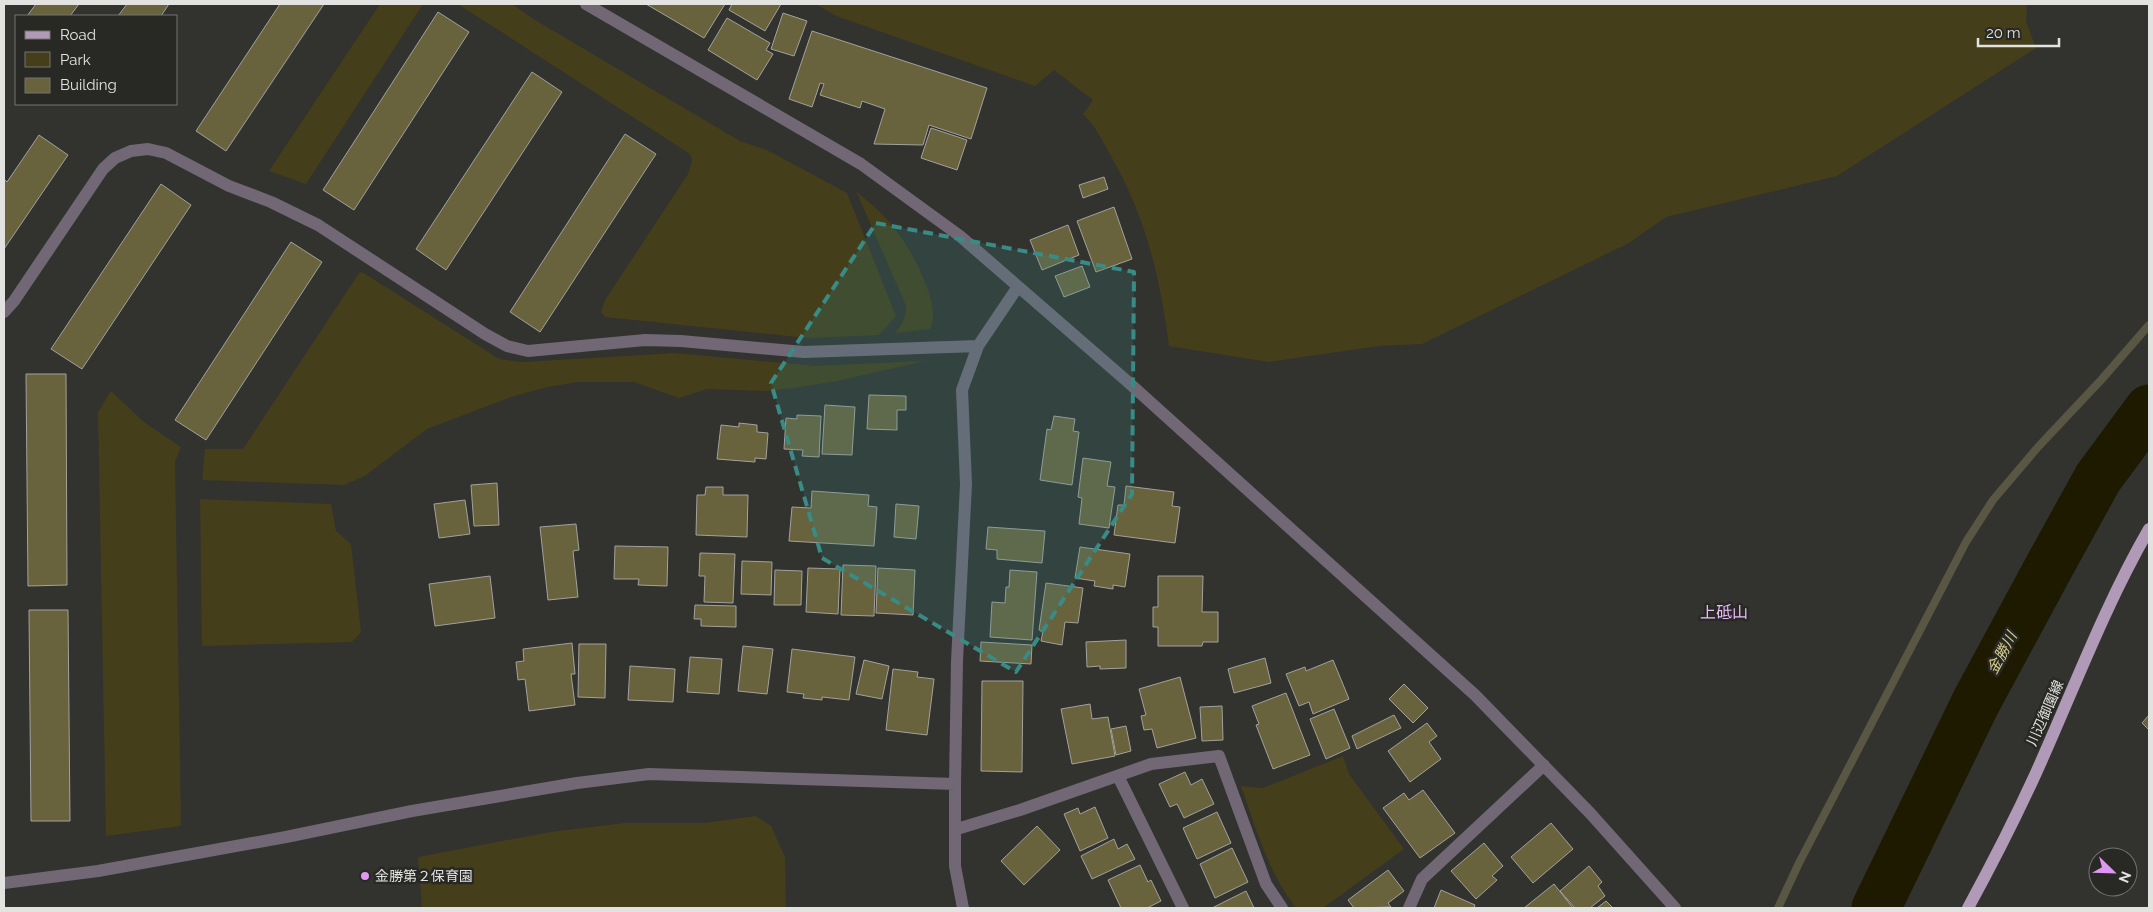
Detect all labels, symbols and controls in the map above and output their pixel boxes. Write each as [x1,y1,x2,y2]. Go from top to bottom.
legend [15,15,178,105]
scale bar [1978,15,2059,47]
text: 20 m [1986,24,2021,42]
text: Road [60,26,96,44]
text: Park [60,51,91,69]
text: Building [60,76,117,94]
district label: 上砥山 [1700,603,1748,622]
water label: 金勝川 [1983,627,2021,677]
street label: 川辺御園線 [2023,678,2067,748]
north arrow [2088,847,2138,897]
place label: 金勝第２保育園 [375,868,473,884]
text: N [2116,869,2134,885]
marker: 金勝第２保育園 [359,870,371,882]

